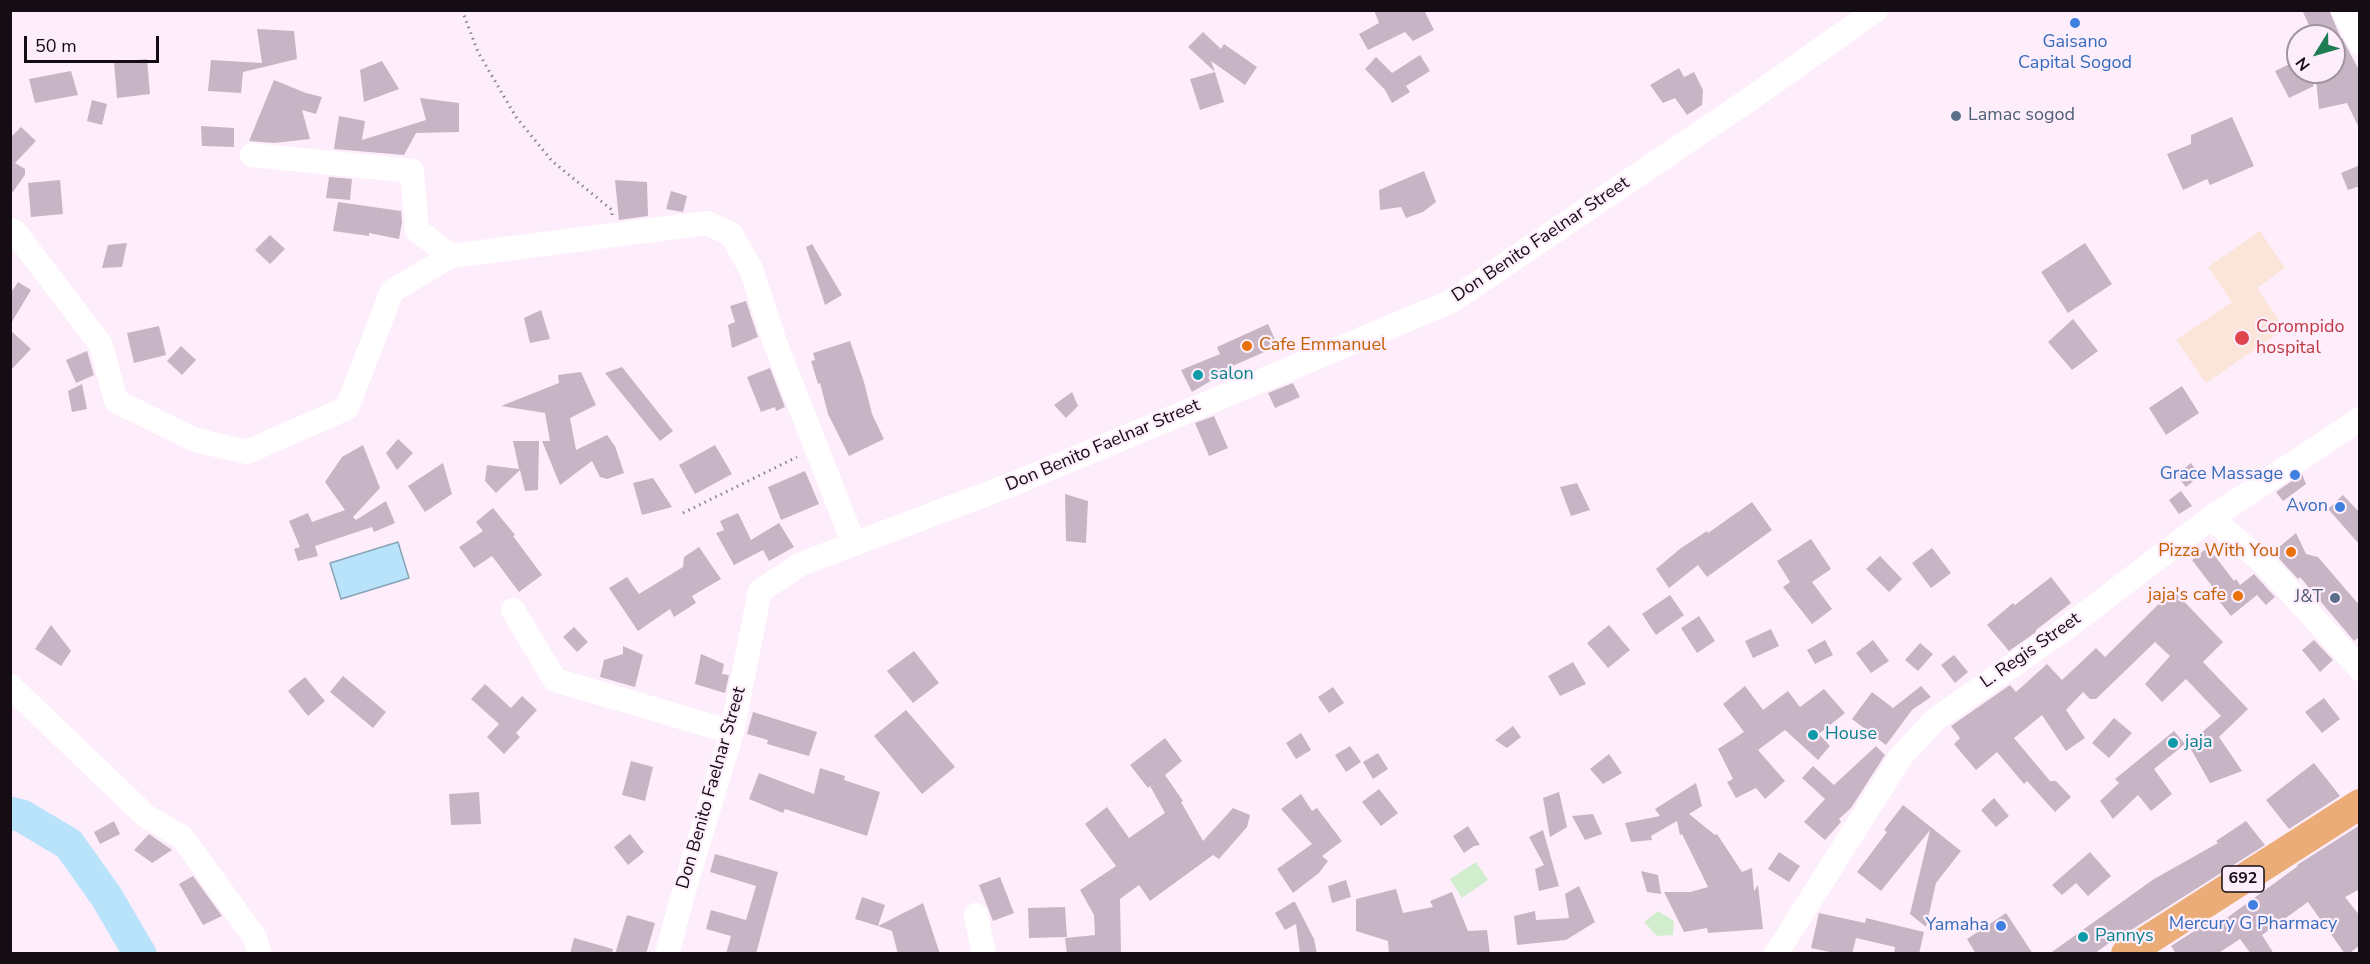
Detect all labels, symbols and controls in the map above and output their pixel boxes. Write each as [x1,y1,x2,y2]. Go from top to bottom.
marker: Gaisano Capital Sogod [2068,16,2082,30]
scale bar [27,24,162,62]
north arrow [2286,24,2346,84]
place label: Gaisano Capital Sogod [2018,32,2132,74]
text: 50 m [35,34,77,58]
text: N [2291,52,2316,75]
place label: Lamac sogod [1968,105,2075,127]
marker: Lamac sogod [1949,109,1963,123]
street label: Don Benito Faelnar Street [1448,173,1634,307]
place label: Corompido hospital [2256,317,2344,360]
marker: Corompido hospital [2233,329,2251,347]
place label: Cafe Emmanuel [1259,335,1386,357]
marker: Cafe Emmanuel [1240,339,1254,353]
place label: salon [1210,364,1254,386]
marker: salon [1191,368,1205,382]
street label: Don Benito Faelnar Street [1003,395,1203,497]
place label: Grace Massage [2160,464,2283,486]
marker: Grace Massage [2288,468,2302,482]
place label: Avon [2286,496,2328,518]
marker: Avon [2333,500,2347,514]
place label: Pizza With You [2158,541,2279,563]
marker: Pizza With You [2284,545,2298,559]
place label: jaja's cafe [2148,585,2226,607]
place label: J&T [2294,587,2323,609]
marker: jaja's cafe [2231,589,2245,603]
marker: J&T [2328,591,2342,605]
street label: L. Regis Street [1977,609,2085,693]
street label: Don Benito Faelnar Street [673,685,751,891]
place label: House [1825,724,1877,746]
marker: House [1806,728,1820,742]
place label: jaja [2185,732,2213,754]
marker: jaja [2166,736,2180,750]
road number: 692 [2222,866,2264,892]
marker: Mercury G Pharmacy [2246,898,2260,912]
place label: Mercury G Pharmacy [2169,914,2337,936]
place label: Yamaha [1925,915,1989,937]
marker: Yamaha [1994,919,2008,933]
place label: Pannys [2095,926,2154,948]
marker: Pannys [2076,930,2090,944]

